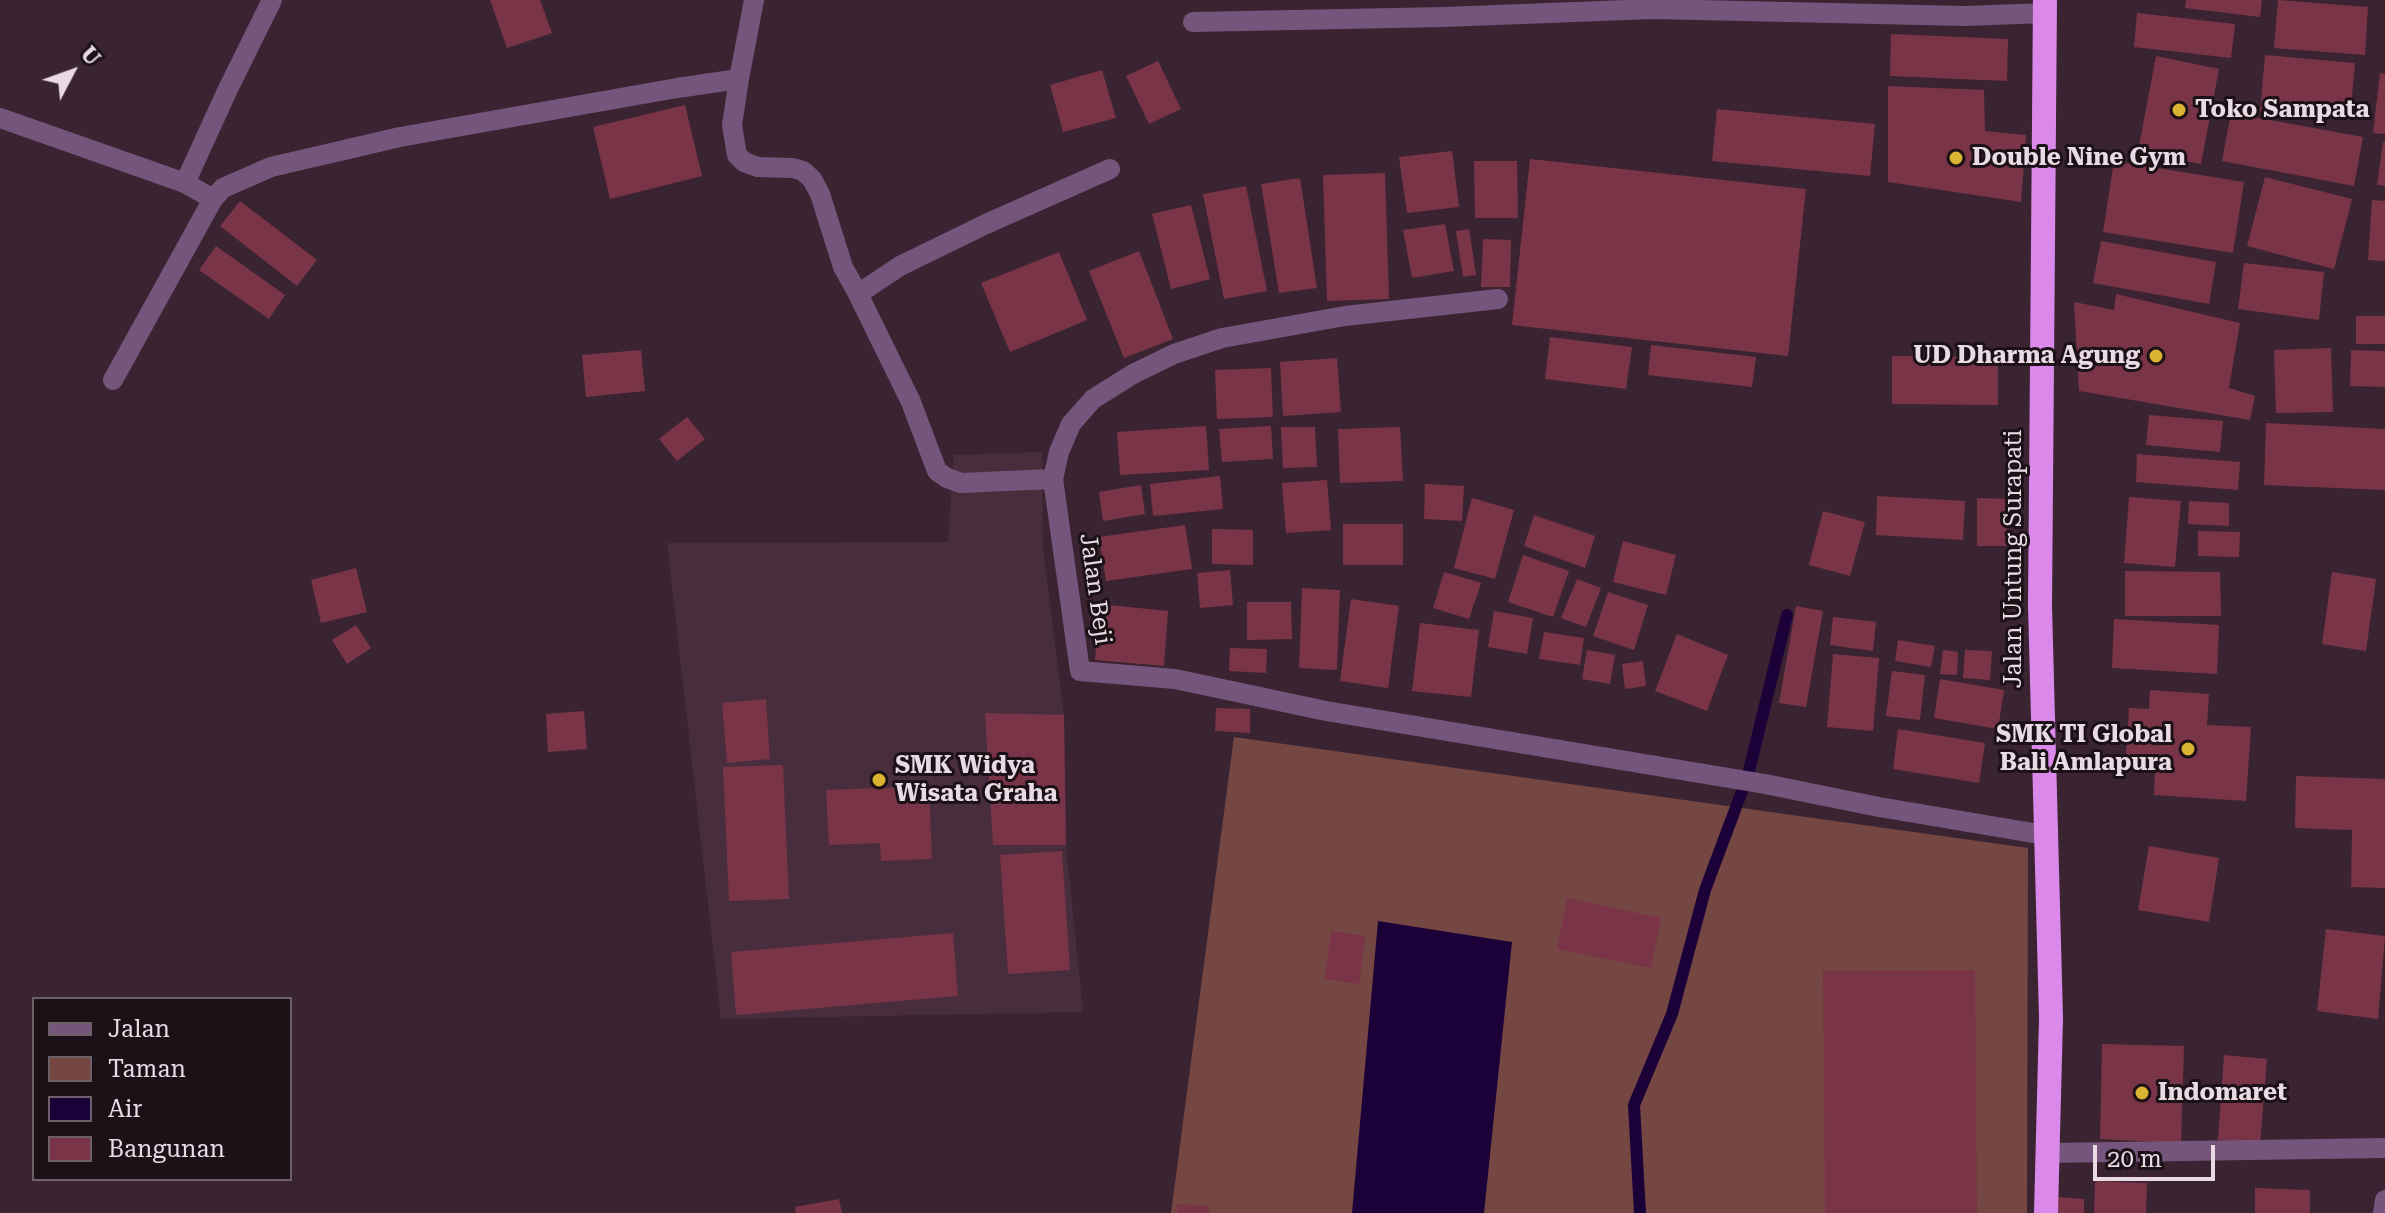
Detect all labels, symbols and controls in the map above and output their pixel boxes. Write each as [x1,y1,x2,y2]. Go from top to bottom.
north arrow [32,32,112,112]
text: U [76,41,105,71]
place label: Toko Sampata [2195,96,2370,124]
marker: Toko Sampata [2170,101,2188,119]
place label: Double Nine Gym [1972,144,2186,172]
marker: Double Nine Gym [1947,149,1965,167]
place label: UD Dharma Agung [1913,342,2140,370]
marker: UD Dharma Agung [2147,347,2165,365]
street label: Jalan Untung Surapati [2000,430,2028,688]
street label: Jalan Beji [1073,531,1117,647]
place label: SMK TI Global Bali Amlapura [1996,721,2172,777]
marker: SMK TI Global Bali Amlapura [2179,740,2197,758]
place label: SMK Widya Wisata Graha [895,752,1058,808]
marker: SMK Widya Wisata Graha [870,771,888,789]
legend [32,997,292,1181]
text: Jalan [108,1015,170,1043]
text: Taman [108,1055,186,1083]
place label: Indomaret [2158,1079,2287,1107]
marker: Indomaret [2133,1084,2151,1102]
text: Air [108,1095,142,1123]
scale bar [2097,1129,2219,1179]
text: Bangunan [108,1135,225,1163]
text: 20 m [2107,1145,2162,1173]

